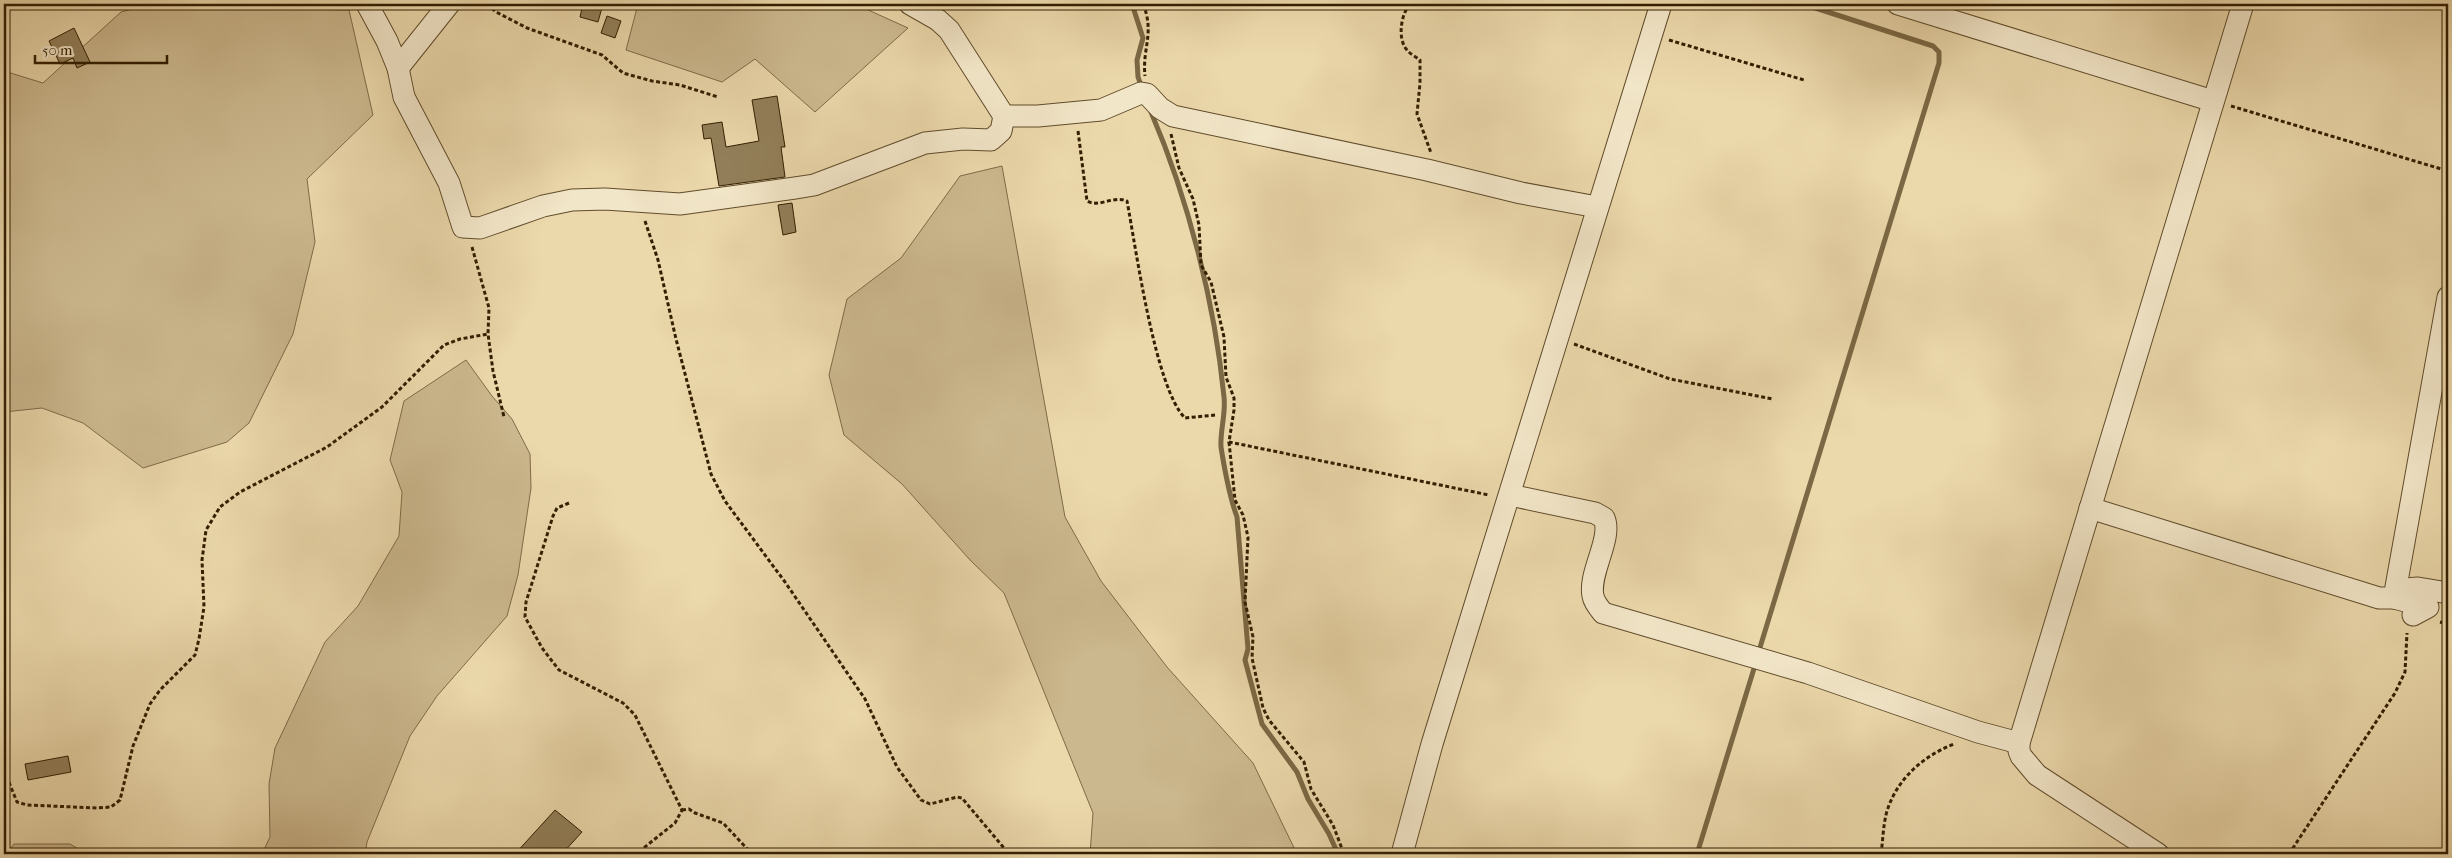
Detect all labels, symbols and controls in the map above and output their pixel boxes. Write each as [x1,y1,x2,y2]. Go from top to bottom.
scale bar [35,32,168,64]
text: 50 m [42,41,73,59]

